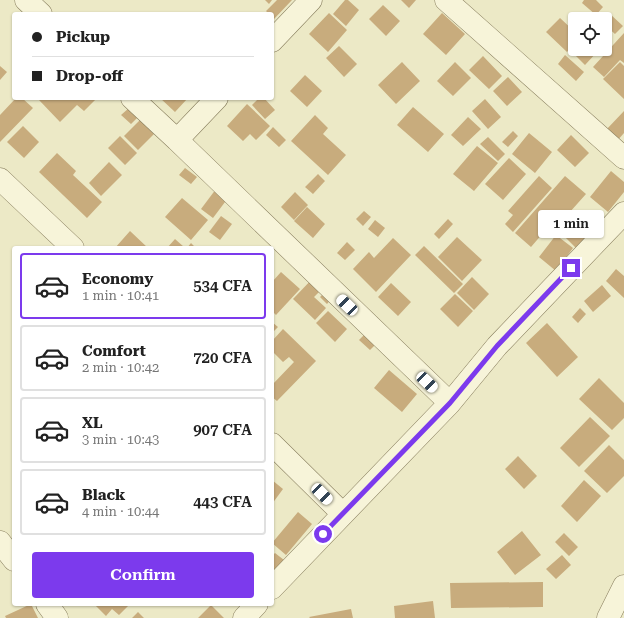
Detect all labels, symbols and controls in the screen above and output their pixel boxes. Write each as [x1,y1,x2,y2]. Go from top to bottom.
map controls [568,12,612,56]
button: locate [568,12,612,56]
text: Pickup [56,28,110,46]
text: Drop-off [56,67,123,85]
callout: 1 min [538,210,604,238]
text: 1 min [553,216,589,231]
route end [562,259,580,277]
icon: car [34,268,70,304]
text: Economy [82,270,153,288]
text: 534 CFA [193,277,252,295]
text: 1 min · 10:41 [82,288,159,303]
car [334,292,360,318]
icon: car [34,340,70,376]
text: Comfort [82,342,146,360]
text: 720 CFA [193,349,252,367]
text: 2 min · 10:42 [82,360,159,375]
car [414,369,440,395]
icon: car [34,412,70,448]
text: XL [82,414,103,432]
text: 907 CFA [193,421,252,439]
text: 3 min · 10:43 [82,432,159,447]
car [309,481,335,507]
icon: car [34,484,70,520]
text: Black [82,486,125,504]
text: 443 CFA [193,493,252,511]
text: 4 min · 10:44 [82,504,159,519]
route start [314,525,332,543]
button: Confirm [32,552,254,598]

